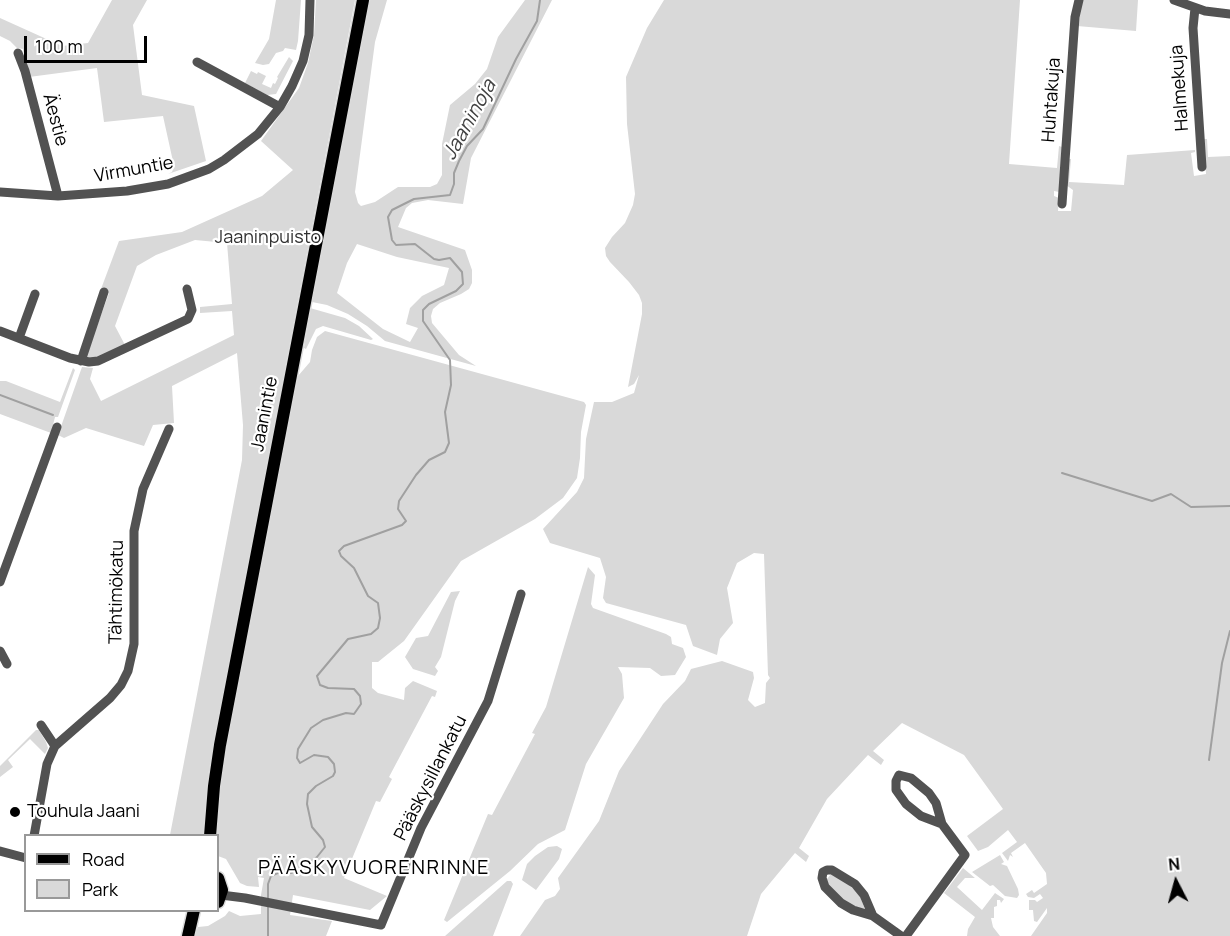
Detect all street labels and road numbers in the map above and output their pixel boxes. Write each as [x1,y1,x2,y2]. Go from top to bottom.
street label: Halmekuja [1166,44,1194,132]
street label: Huhtakuja [1038,57,1066,143]
street label: Äestie [38,91,72,149]
street label: Virmuntie [93,152,175,188]
street label: Jaanintie [247,375,283,453]
street label: Tähtimökatu [105,540,129,644]
street label: Pääskysillankatu [390,712,472,844]

